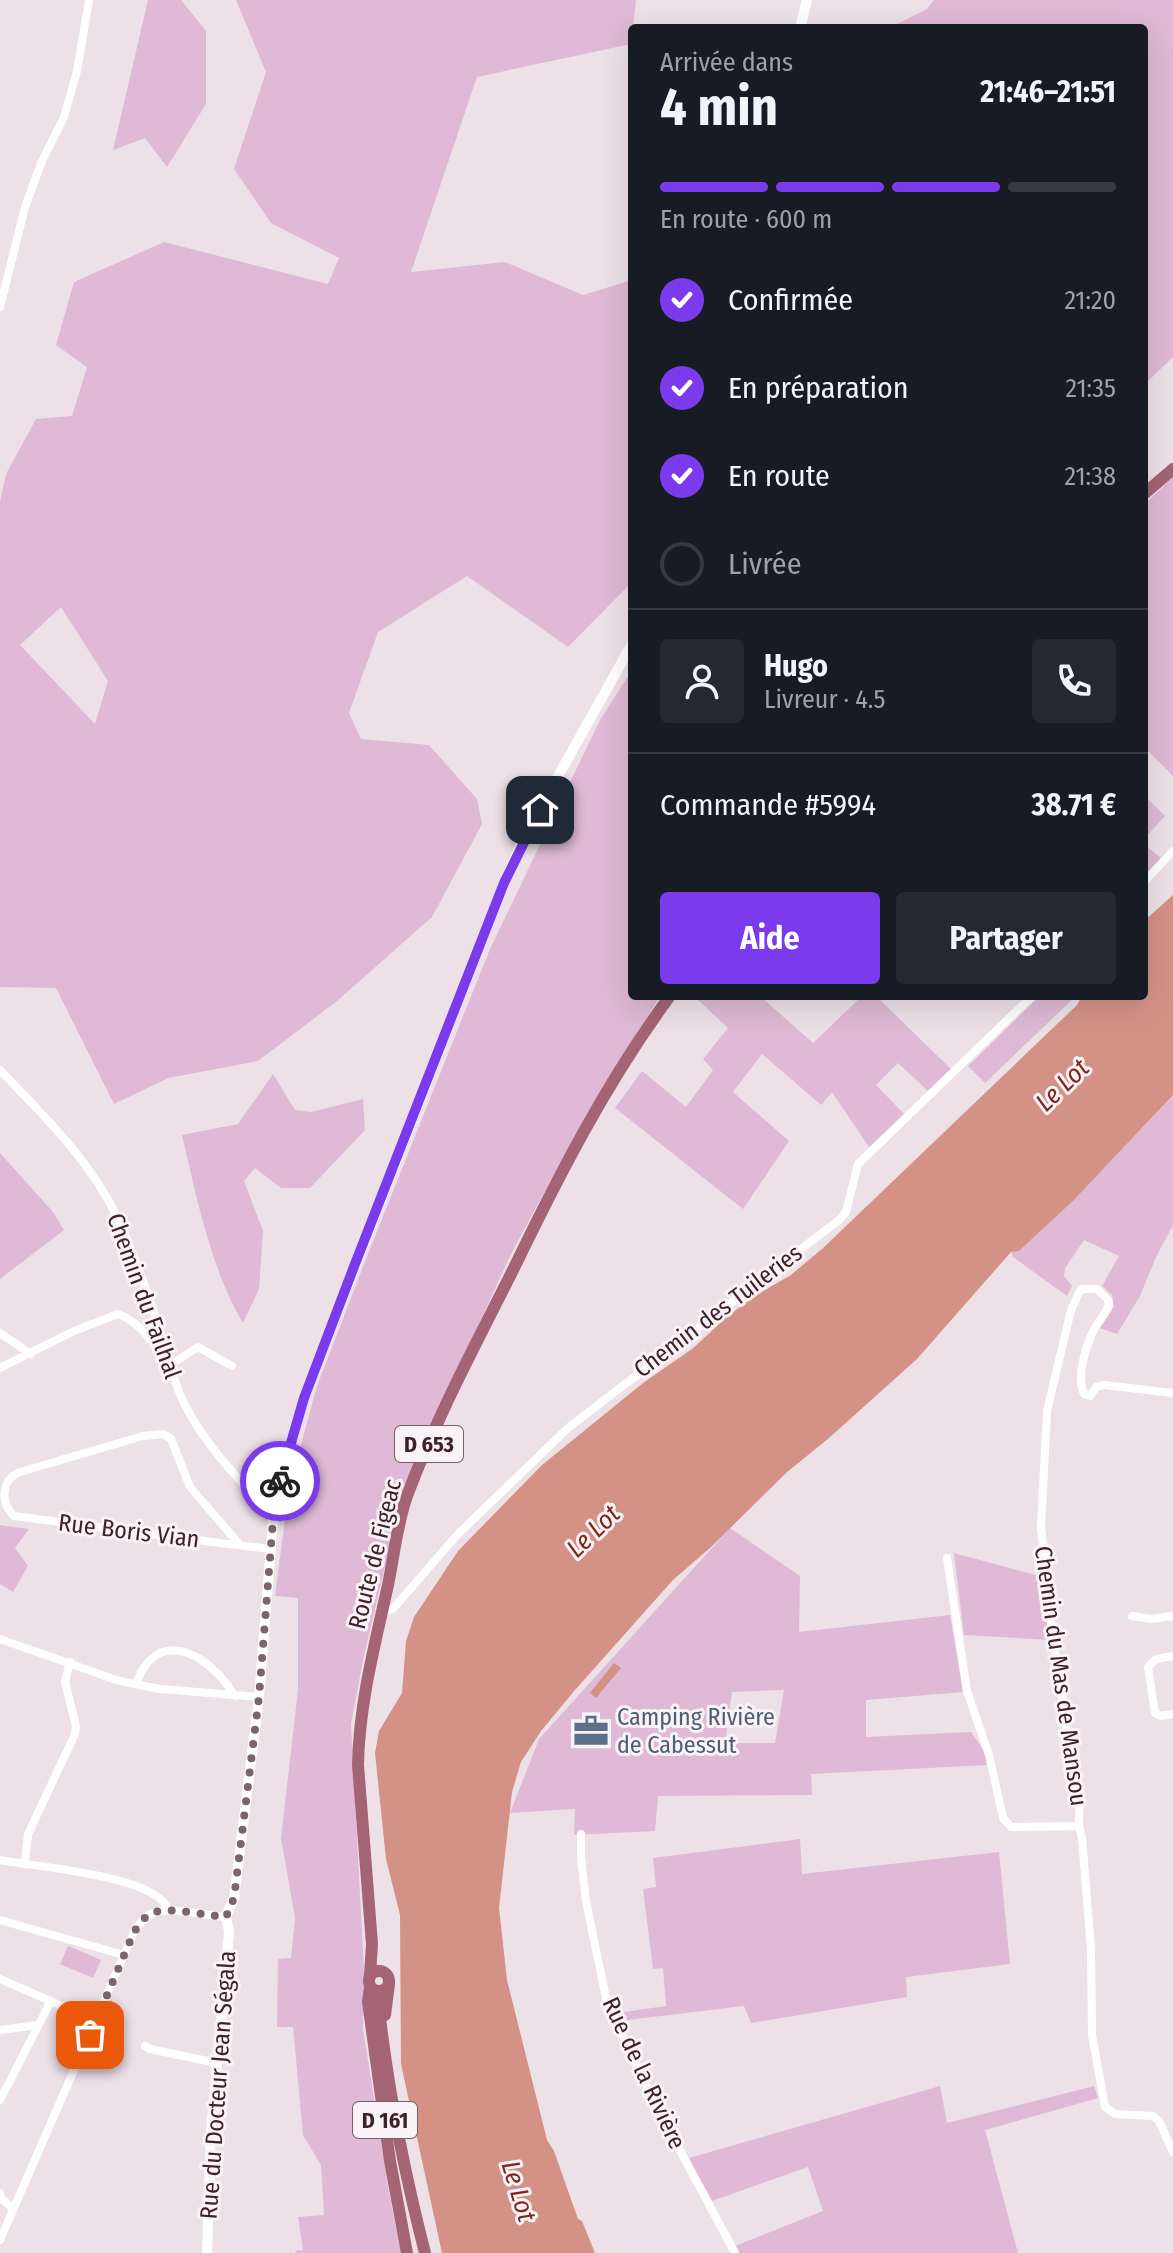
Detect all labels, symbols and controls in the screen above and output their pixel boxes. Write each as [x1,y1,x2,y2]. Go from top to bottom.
text: Arrivée dans [660,47,793,78]
text: 21:46–21:51 [980,74,1116,110]
text: 4 min [660,76,778,139]
text: En route · 600 m [660,204,832,235]
icon: check [660,278,704,322]
text: Confirmée [728,282,853,318]
text: 21:20 [1064,285,1116,316]
icon: check [660,366,704,410]
text: En préparation [728,370,909,406]
text: 21:35 [1066,373,1116,404]
icon: check [660,454,704,498]
text: En route [728,458,830,494]
text: 21:38 [1064,461,1116,492]
text: Livrée [728,546,801,582]
button: person [660,639,744,723]
button: phone [1032,639,1116,723]
text: Hugo [764,648,828,684]
text: Livreur · 4.5 [764,684,886,715]
pin [506,776,574,844]
text: Commande #5994 [660,787,876,823]
text: 38.71 € [1031,787,1116,823]
icon: home [518,788,562,832]
button: Aide [660,892,880,984]
button: Partager [896,892,1116,984]
water label: Le Lot [1029,1052,1096,1118]
street label: Chemin du Failhal [101,1209,187,1383]
street label: Chemin des Tuileries [628,1239,808,1383]
road number: D 653 [395,1426,463,1462]
courier [240,1441,320,1521]
icon: bike [258,1459,302,1503]
street label: Route de Figeac [343,1476,407,1632]
water label: Le Lot [560,1498,627,1564]
street label: Rue Boris Vian [57,1508,201,1554]
street label: Chemin du Mas de Mansou [1029,1544,1093,1808]
place label: Camping Rivière de Cabessut [617,1703,775,1759]
office icon: Camping Rivière de Cabessut [572,1712,610,1750]
street label: Rue du Docteur Jean Ségala [195,1950,241,2220]
street label: Rue de la Rivière [597,1993,691,2153]
pin [56,2001,124,2069]
icon: bag [68,2013,112,2057]
road number: D 161 [353,2102,417,2138]
water label: Le Lot [495,2157,543,2226]

